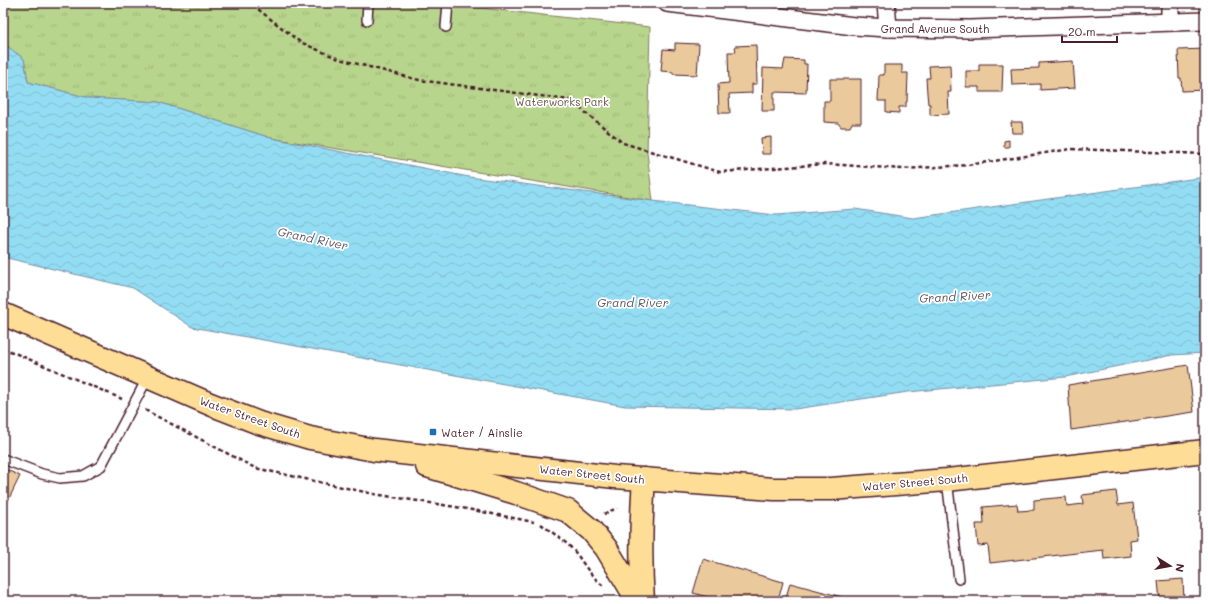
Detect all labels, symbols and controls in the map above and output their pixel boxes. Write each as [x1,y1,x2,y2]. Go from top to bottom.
scale bar [1062,18,1117,44]
street label: Grand Avenue South [881,21,989,36]
text: 20 m [1068,23,1096,39]
park label: Waterworks Park [515,94,609,109]
water label: Grand River [276,223,350,253]
water label: Grand River [919,286,991,306]
water label: Grand River [597,294,669,310]
street label: Water Street South [198,393,302,441]
place label: Water / Ainslie [441,425,523,440]
marker: Water / Ainslie [428,427,438,437]
street label: Water Street South [539,461,645,487]
street label: Water Street South [862,470,968,494]
north arrow [1150,546,1190,586]
text: N [1172,562,1188,574]

